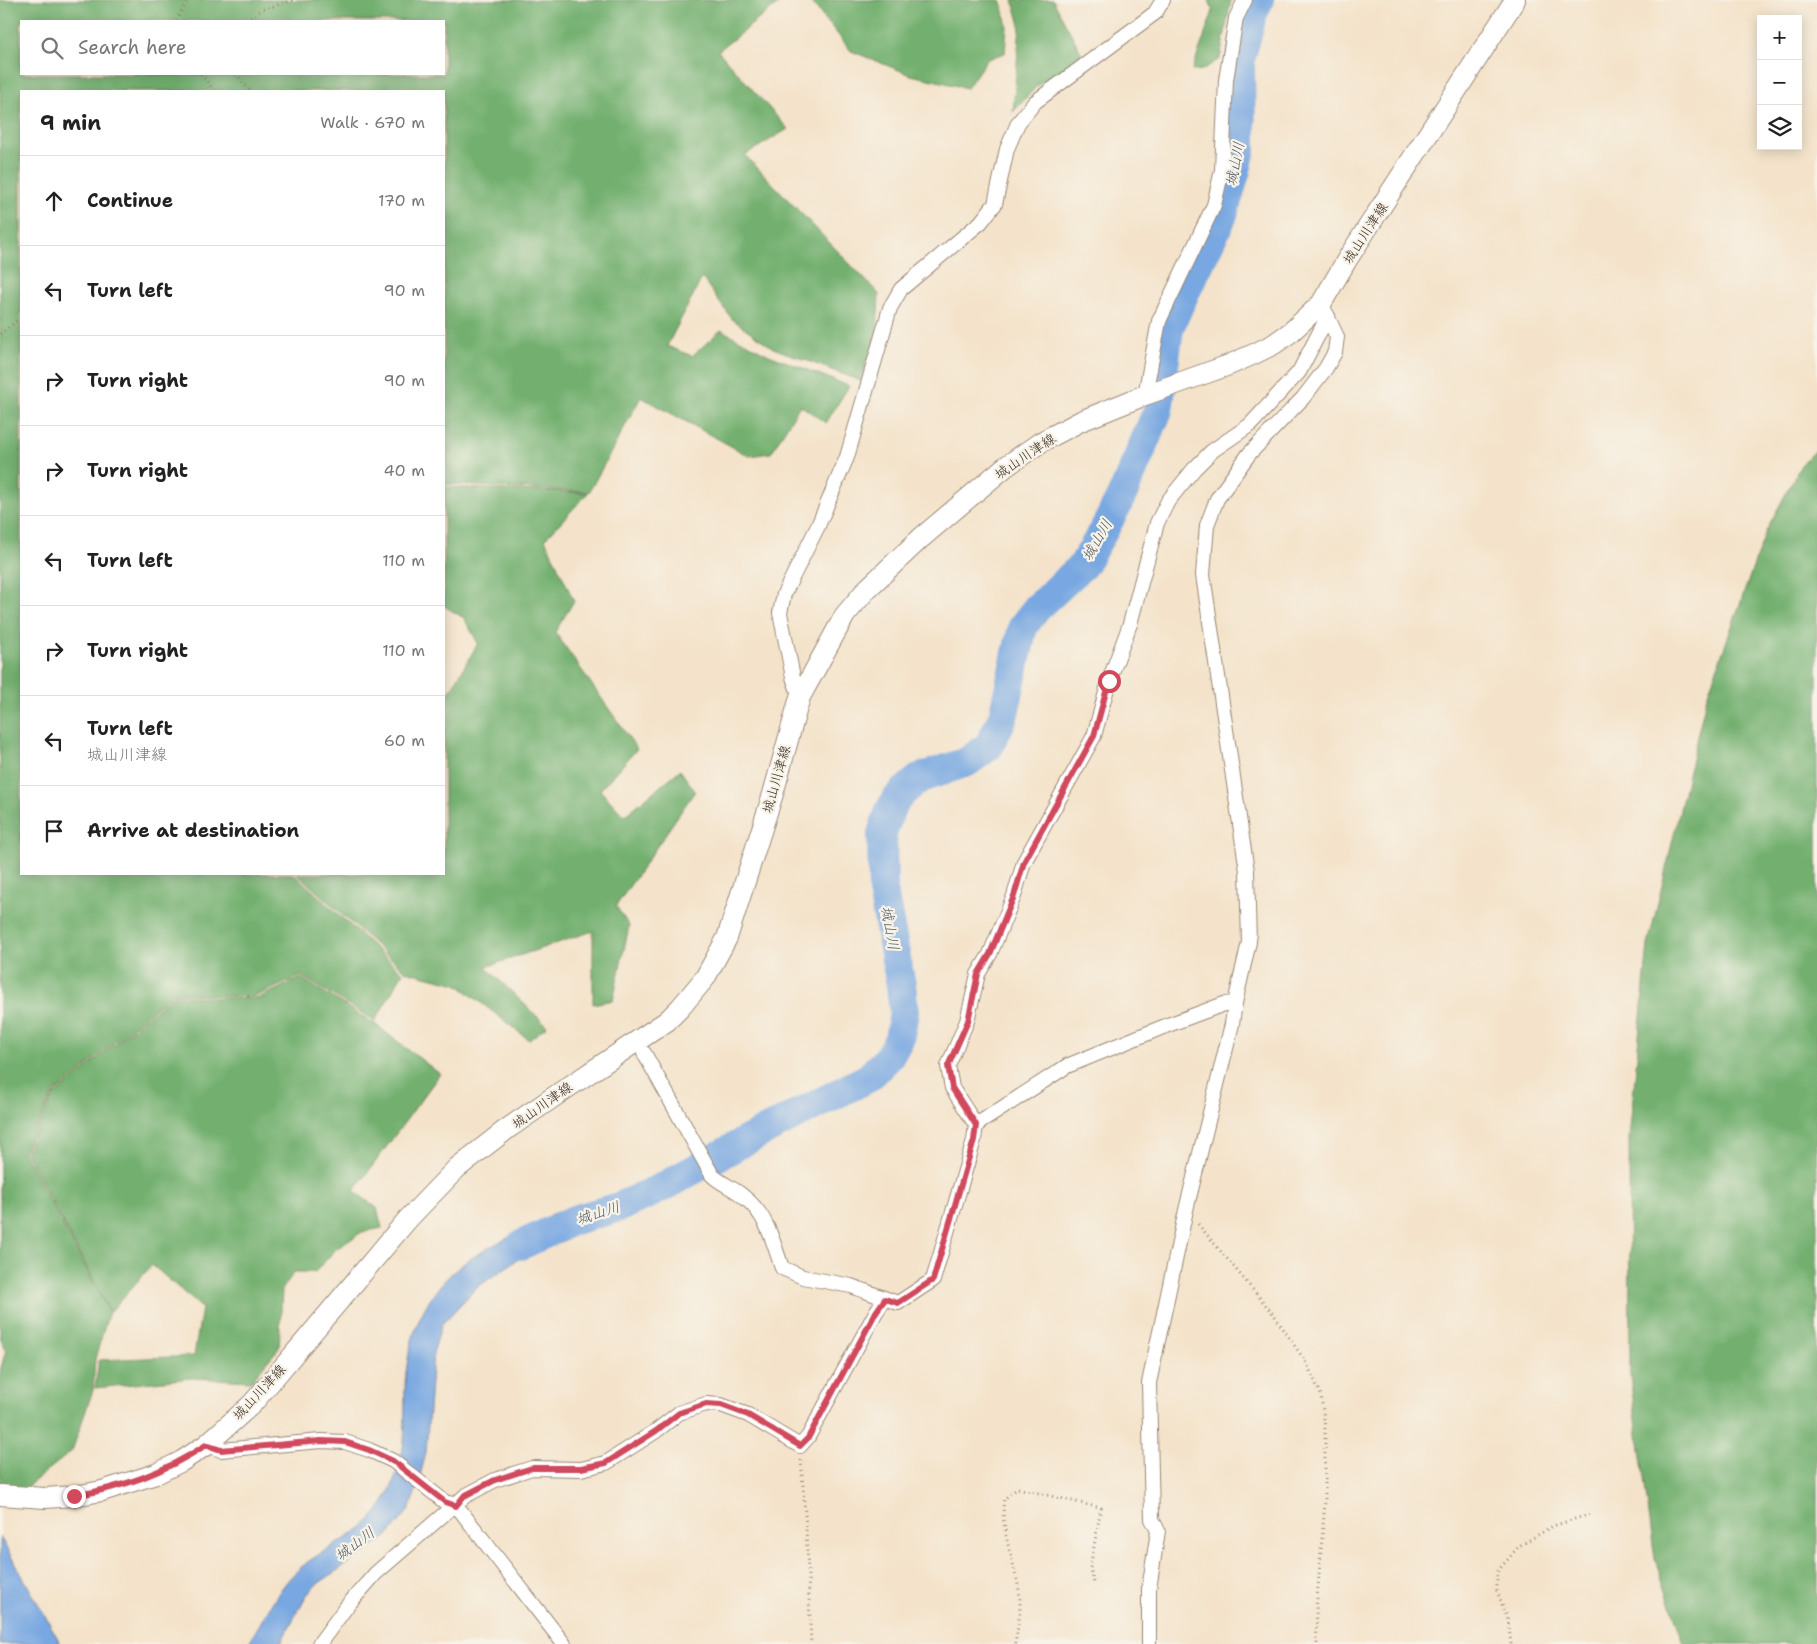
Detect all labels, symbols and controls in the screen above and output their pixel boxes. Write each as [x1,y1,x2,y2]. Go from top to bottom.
map controls [1757,15,1802,150]
button: + [1757,15,1802,60]
search box [20,20,445,75]
icon: search [38,34,66,62]
text: Search here [78,35,187,60]
button: − [1757,60,1802,105]
button: layers [1757,105,1802,150]
text: 9 min [40,109,101,137]
text: Walk · 670 m [320,112,425,133]
water label: 城山川 [1221,140,1249,188]
icon: ahead [40,187,68,215]
text: Continue [87,188,173,213]
text: 170 m [378,190,425,211]
street label: 城山川津線 [1338,199,1392,267]
icon: left [40,277,68,305]
text: Turn left [87,278,173,303]
text: 90 m [384,280,425,301]
icon: right [40,367,68,395]
text: Turn right [87,368,188,393]
text: 90 m [384,370,425,391]
street label: 城山川津線 [991,429,1059,483]
icon: right [40,457,68,485]
text: Turn right [87,458,188,483]
text: 40 m [383,460,425,481]
water label: 城山川 [1077,516,1117,564]
icon: left [40,547,68,575]
text: Turn left [87,548,173,573]
text: 110 m [382,550,425,571]
icon: right [40,637,68,665]
text: Turn right [87,638,188,663]
text: 110 m [382,640,425,661]
route start [1098,670,1121,693]
text: Turn left [87,716,173,741]
icon: left [40,727,68,755]
text: 60 m [384,730,425,751]
street label: 城山川津線 [758,743,794,815]
text: 城山川津線 [87,744,167,765]
icon: arrive [40,817,68,845]
text: Arrive at destination [87,818,299,843]
water label: 城山川 [876,904,904,952]
street label: 城山川津線 [508,1078,576,1132]
water label: 城山川 [574,1197,622,1229]
street label: 城山川津線 [229,1360,289,1424]
route end [63,1485,86,1508]
water label: 城山川 [331,1522,379,1566]

